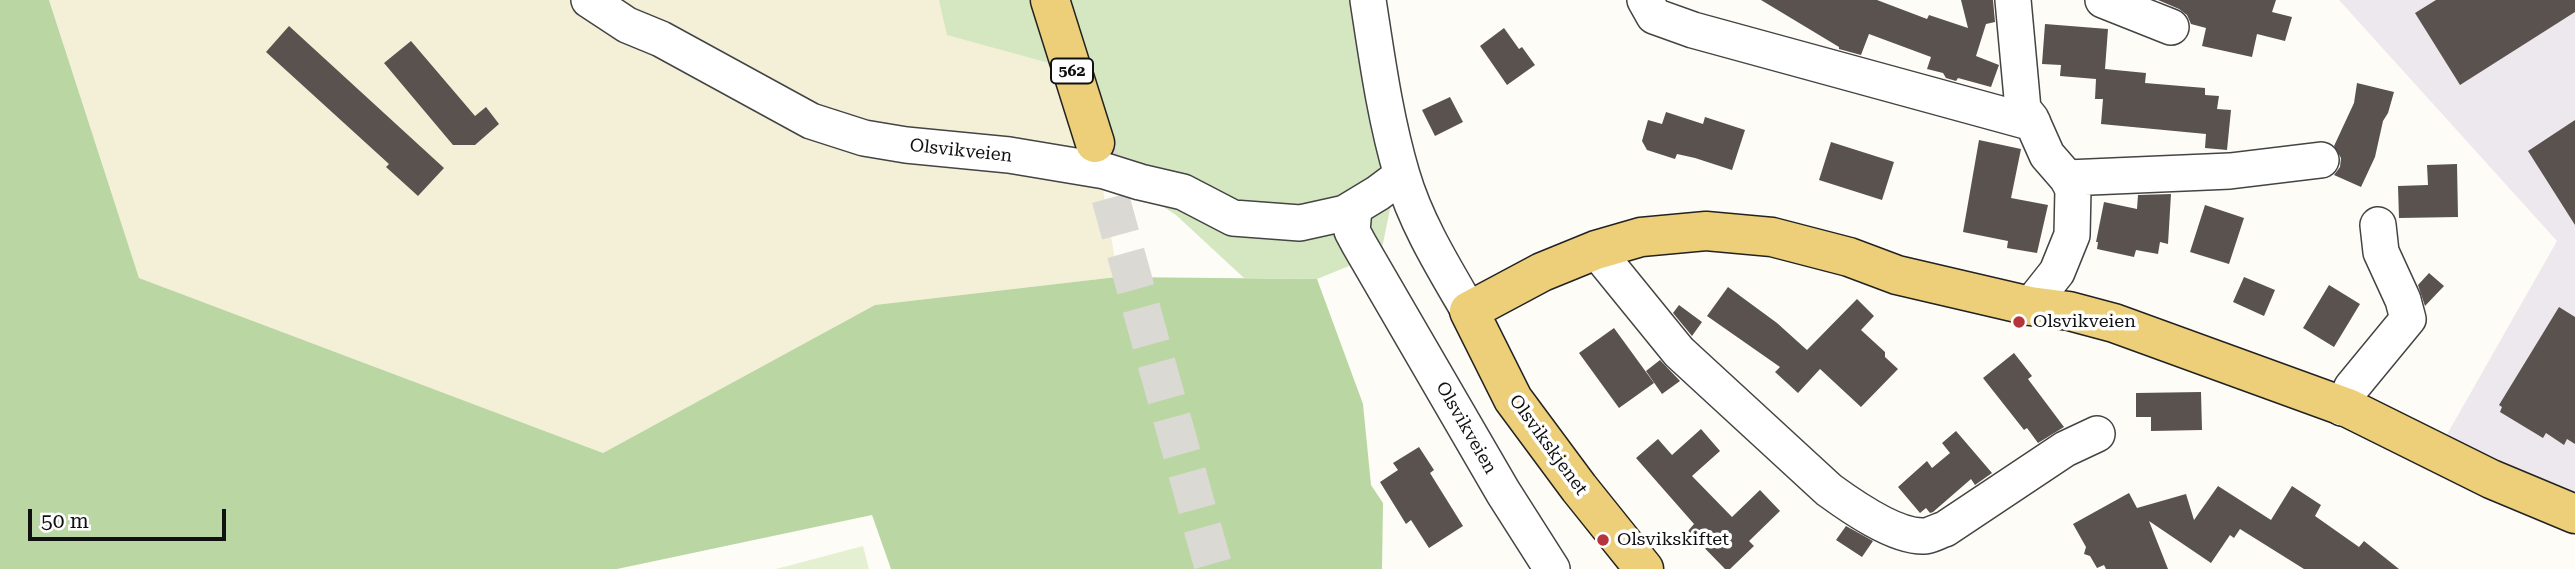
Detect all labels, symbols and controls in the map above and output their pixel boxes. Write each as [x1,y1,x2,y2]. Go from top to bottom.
road number: 562 [1051,58,1093,83]
street label: Olsvikveien [909,135,1013,167]
place label: Olsvikveien [2033,311,2136,333]
marker: Olsvikveien [2011,314,2027,330]
street label: Olsvikveien [1431,378,1501,478]
street label: Olsvikskjenet [1504,391,1592,499]
scale bar [32,496,229,540]
text: 50 m [41,509,89,533]
place label: Olsvikskiftet [1617,529,1729,551]
marker: Olsvikskiftet [1595,532,1611,548]

